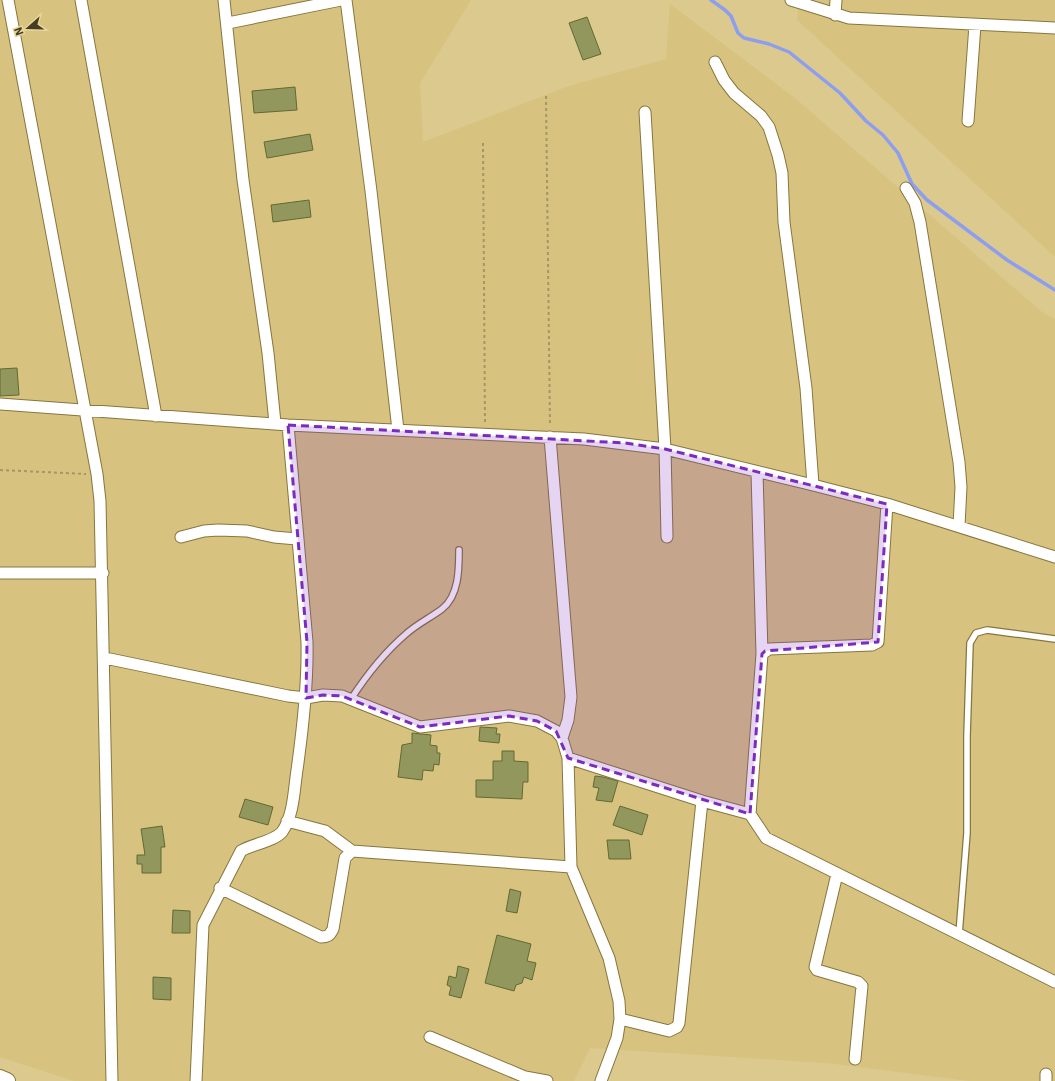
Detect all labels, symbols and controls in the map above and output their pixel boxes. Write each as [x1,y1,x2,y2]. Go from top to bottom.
north arrow [8,8,48,48]
text: N [11,25,27,38]

